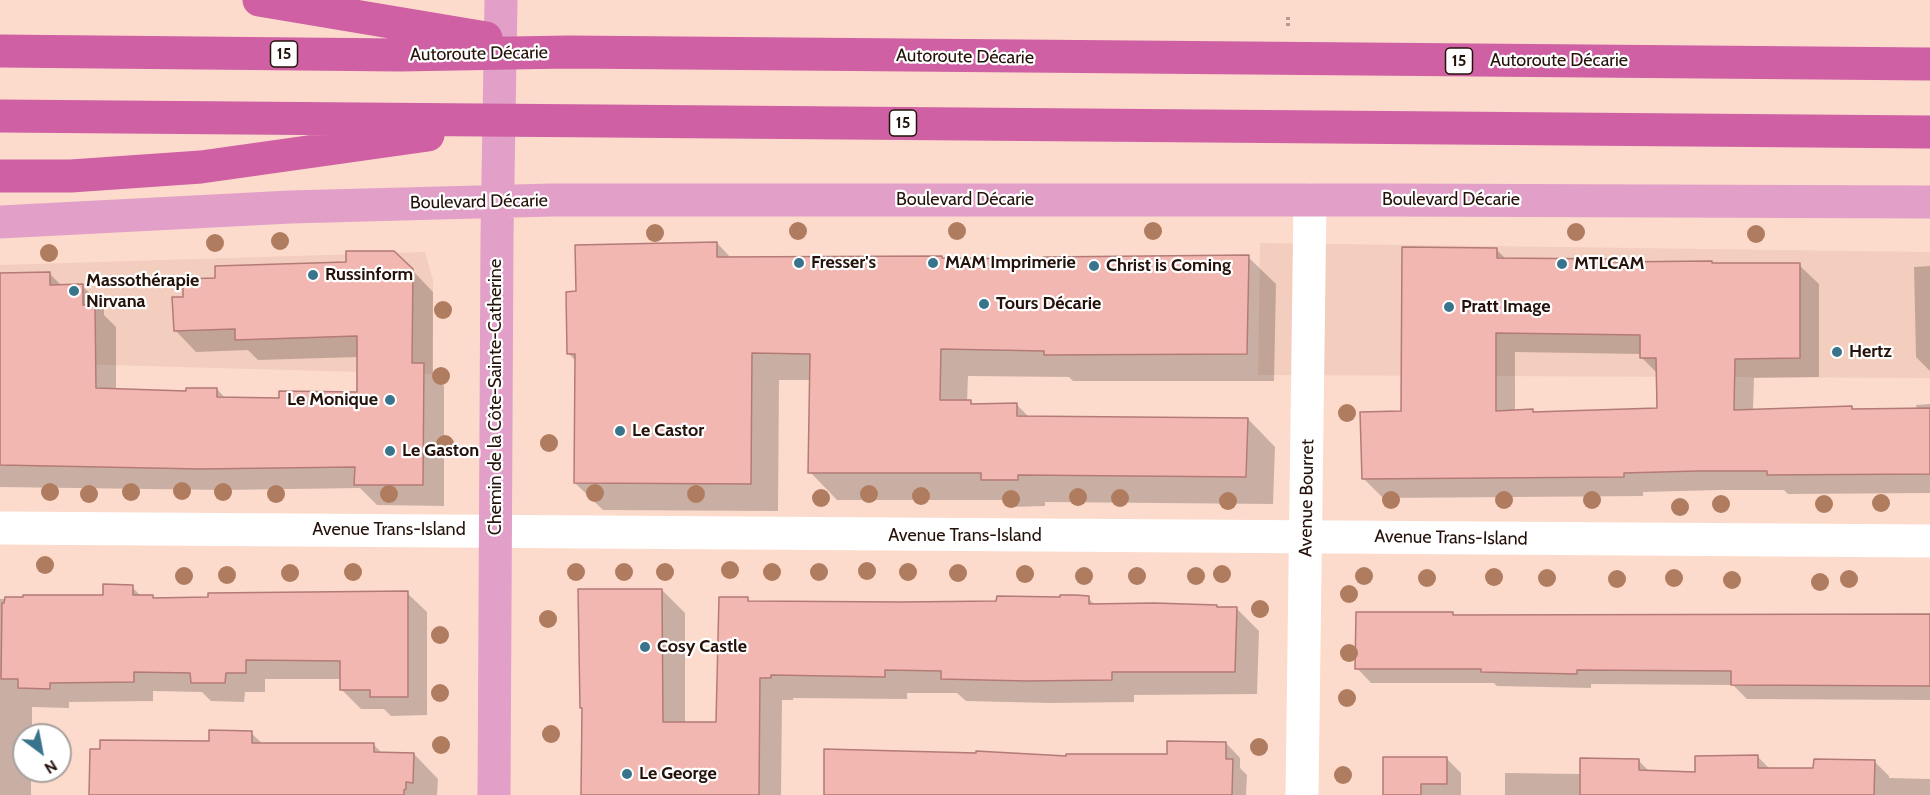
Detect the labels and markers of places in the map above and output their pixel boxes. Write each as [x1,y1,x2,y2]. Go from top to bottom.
place label: Fresser's [811,252,876,274]
place label: MAM Imprimerie [945,252,1076,274]
place label: MTLCAM [1574,253,1645,275]
place label: Christ is Coming [1106,255,1231,277]
marker: Fresser's [792,256,806,270]
marker: MAM Imprimerie [926,256,940,270]
marker: MTLCAM [1555,257,1569,271]
marker: Christ is Coming [1087,259,1101,273]
place label: Russinform [325,264,413,286]
marker: Russinform [306,268,320,282]
place label: Massothérapie Nirvana [86,270,199,312]
marker: Massothérapie Nirvana [67,284,81,298]
place label: Tours Décarie [996,293,1101,315]
place label: Pratt Image [1461,296,1550,318]
marker: Tours Décarie [977,297,991,311]
marker: Pratt Image [1442,300,1456,314]
place label: Hertz [1849,341,1892,363]
marker: Hertz [1830,345,1844,359]
place label: Le Monique [287,389,378,411]
marker: Le Monique [383,393,397,407]
place label: Le Castor [632,420,704,442]
marker: Le Castor [613,424,627,438]
place label: Le Gaston [402,440,479,462]
marker: Le Gaston [383,444,397,458]
place label: Cosy Castle [657,636,747,658]
marker: Cosy Castle [638,640,652,654]
place label: Le George [639,763,717,785]
marker: Le George [620,767,634,781]

